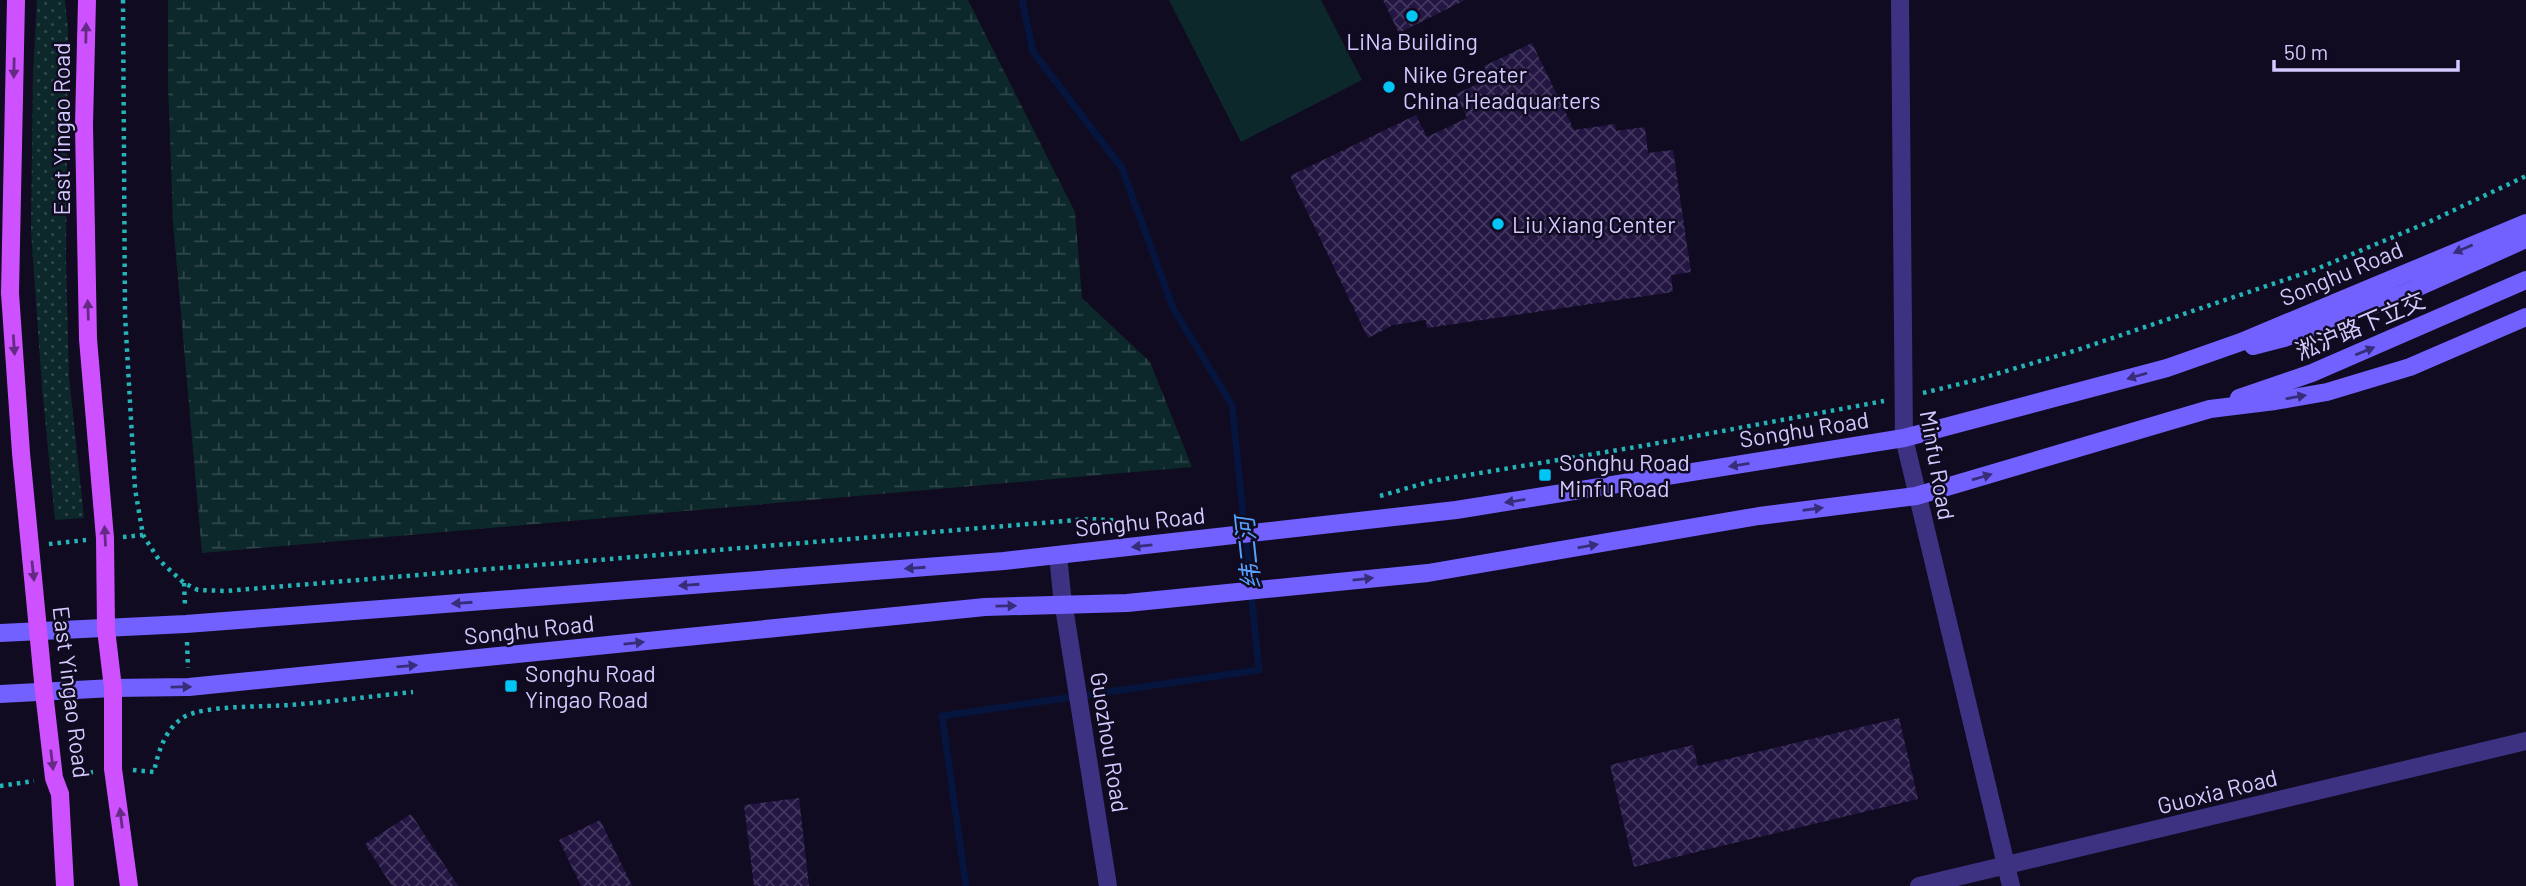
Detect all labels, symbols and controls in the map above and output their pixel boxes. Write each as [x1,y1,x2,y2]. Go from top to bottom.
marker: LiNa Building [1404,8,1420,24]
one-way arrow [80,22,91,44]
place label: LiNa Building [1346,27,1478,55]
scale bar [2274,28,2458,72]
text: 50 m [2284,39,2328,64]
street label: East Yingao Road [47,42,75,216]
one-way arrow [8,57,20,79]
place label: Nike Greater China Headquarters [1403,60,1601,114]
marker: Nike Greater China Headquarters [1381,79,1397,95]
place label: Liu Xiang Center [1512,210,1676,238]
marker: Liu Xiang Center [1490,216,1506,232]
street label: Songhu Road [2275,235,2407,311]
one-way arrow [2453,243,2473,255]
street label: 淞沪路下立交 [2291,285,2429,365]
one-way arrow [82,298,93,320]
one-way arrow [8,334,19,356]
one-way arrow [2355,345,2376,356]
one-way arrow [2126,372,2147,382]
one-way arrow [2285,391,2307,402]
street label: Songhu Road [1737,405,1871,453]
street label: Minfu Road [1915,408,1961,522]
place label: Songhu Road Minfu Road [1559,448,1690,502]
one-way arrow [1728,460,1750,471]
marker: Songhu Road Minfu Road [1537,467,1553,483]
one-way arrow [1971,471,1993,482]
one-way arrow [1504,496,1526,507]
street label: Songhu Road [1073,500,1207,542]
one-way arrow [1802,504,1824,515]
water label: 纬二河 [1228,512,1265,590]
one-way arrow [99,525,110,547]
one-way arrow [1131,540,1153,551]
one-way arrow [1577,540,1599,551]
one-way arrow [27,560,38,582]
one-way arrow [904,563,926,574]
one-way arrow [1352,574,1374,585]
one-way arrow [677,580,699,591]
one-way arrow [451,597,473,608]
one-way arrow [996,600,1018,612]
street label: East Yingao Road [48,604,96,780]
street label: Songhu Road [462,608,596,650]
one-way arrow [623,638,645,649]
place label: Songhu Road Yingao Road [525,659,656,713]
one-way arrow [397,660,419,671]
street label: Guozhou Road [1085,670,1135,814]
marker: Songhu Road Yingao Road [503,678,519,694]
one-way arrow [170,681,192,692]
one-way arrow [47,749,58,771]
street label: Guoxia Road [2154,763,2280,819]
one-way arrow [115,807,126,829]

